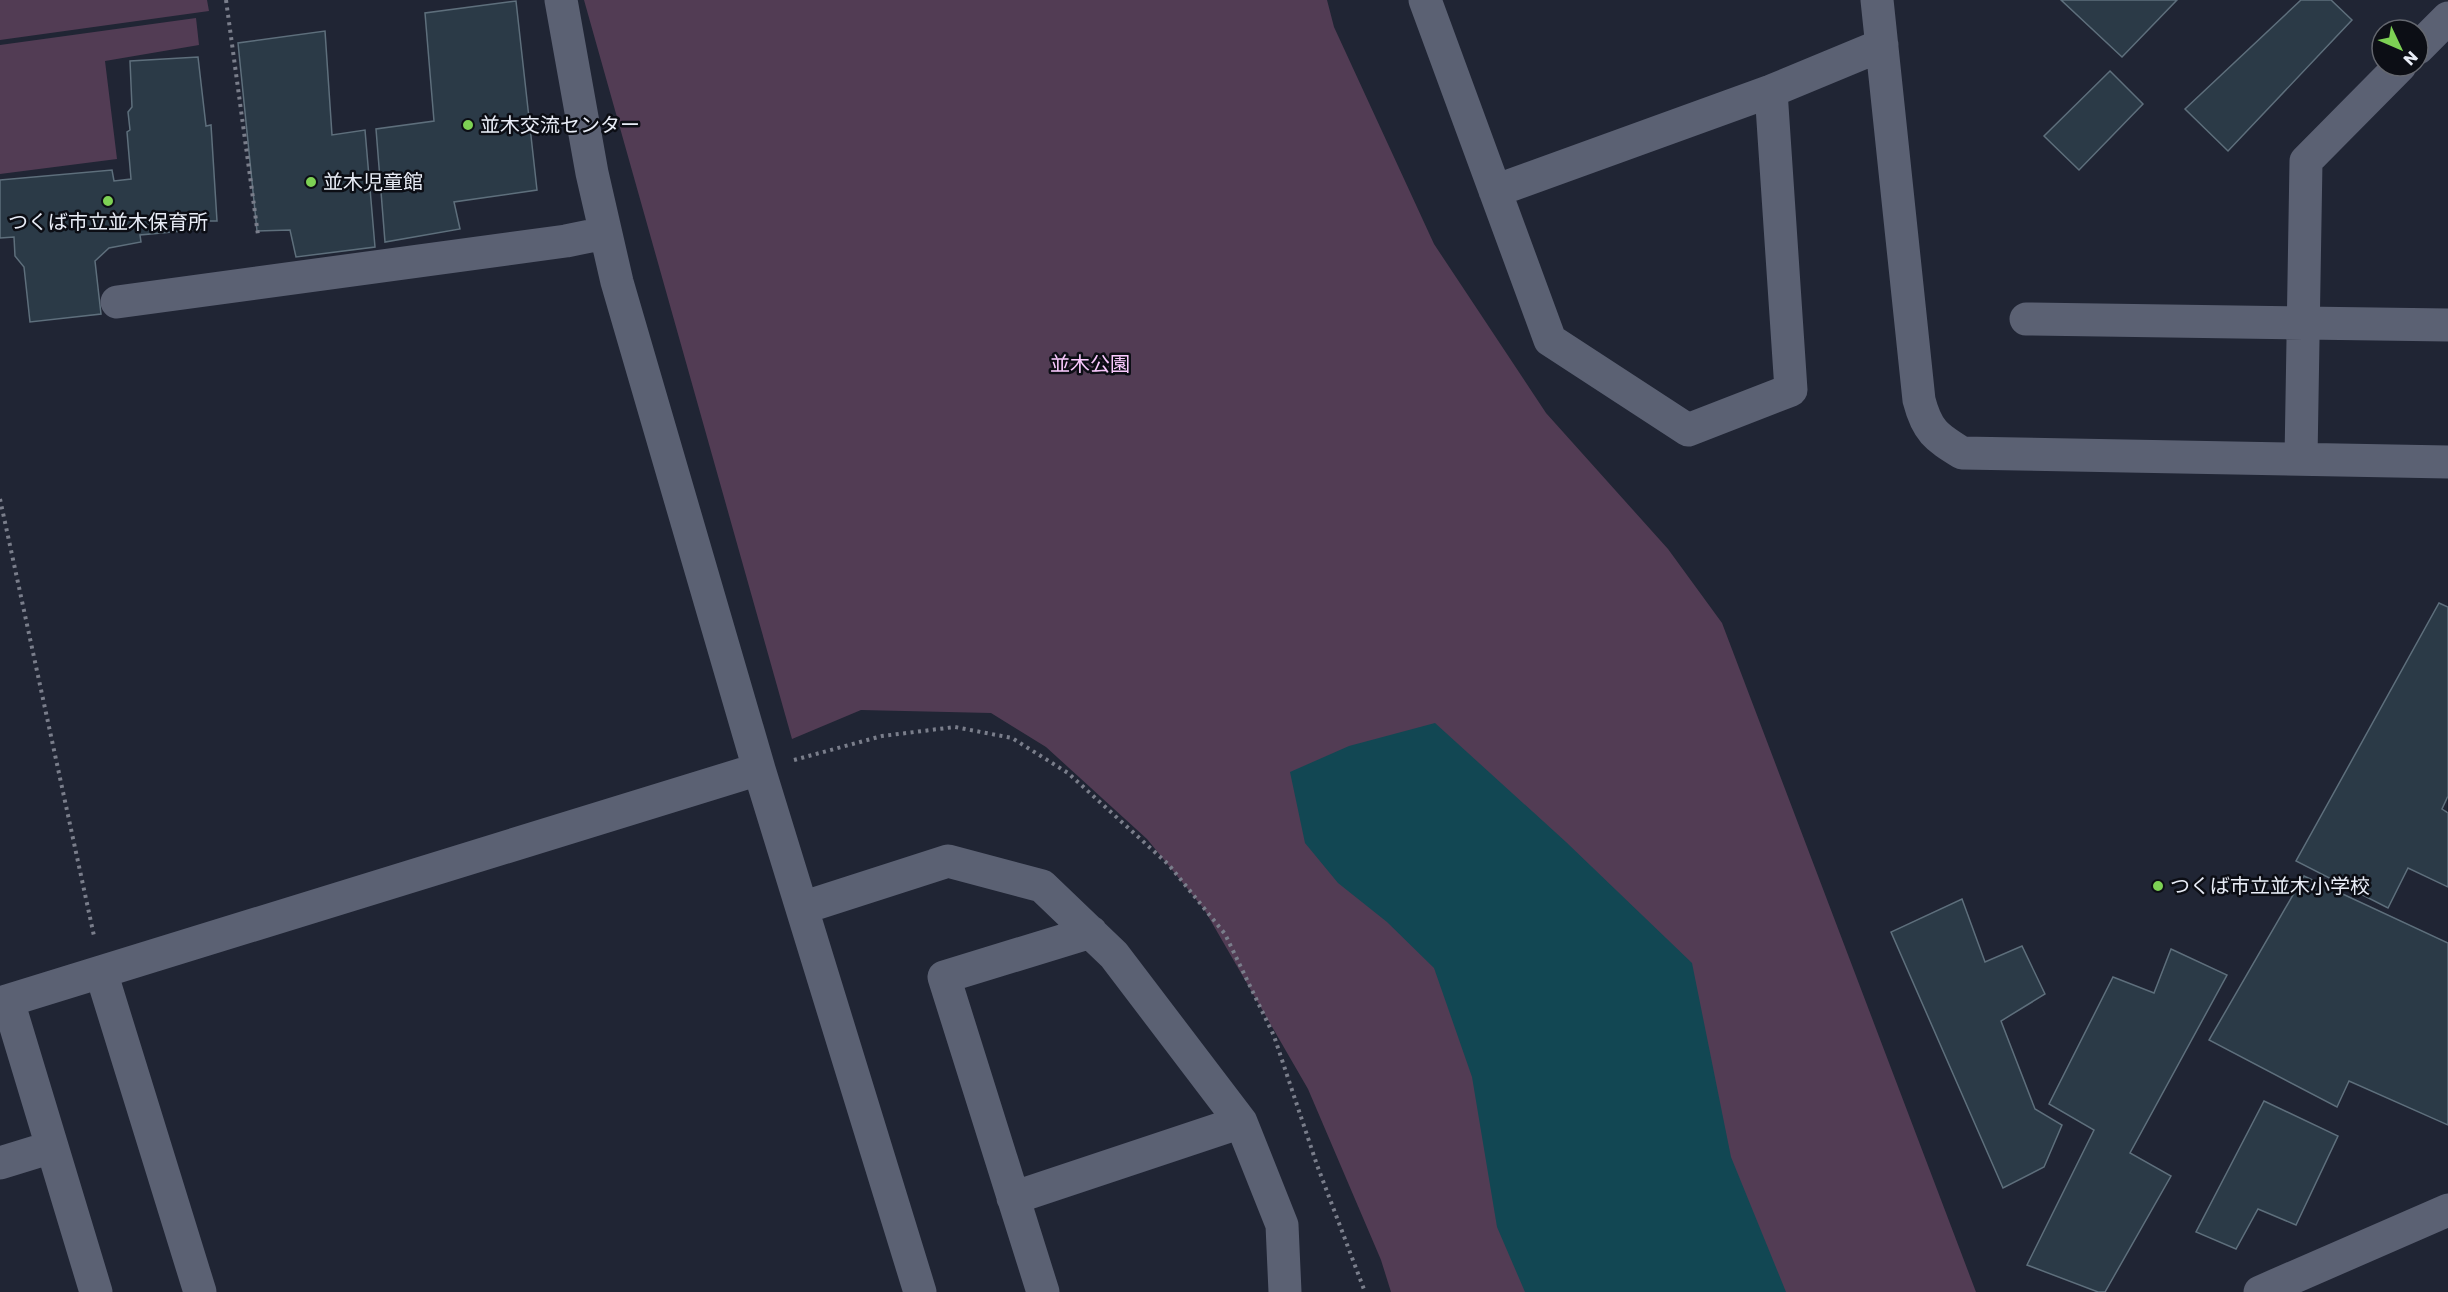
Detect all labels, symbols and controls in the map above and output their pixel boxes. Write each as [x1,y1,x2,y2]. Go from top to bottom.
north arrow [2370,18,2430,78]
text: N [2398,46,2423,70]
place label: 並木交流センター [480,111,640,139]
marker: 並木交流センター [461,118,475,132]
place label: 並木児童館 [323,168,423,196]
marker: 並木児童館 [304,175,318,189]
marker: つくば市立並木保育所 [101,194,115,208]
place label: つくば市立並木保育所 [8,208,208,236]
park label: 並木公園 [1050,350,1130,378]
place label: つくば市立並木小学校 [2170,872,2370,900]
marker: つくば市立並木小学校 [2151,879,2165,893]

